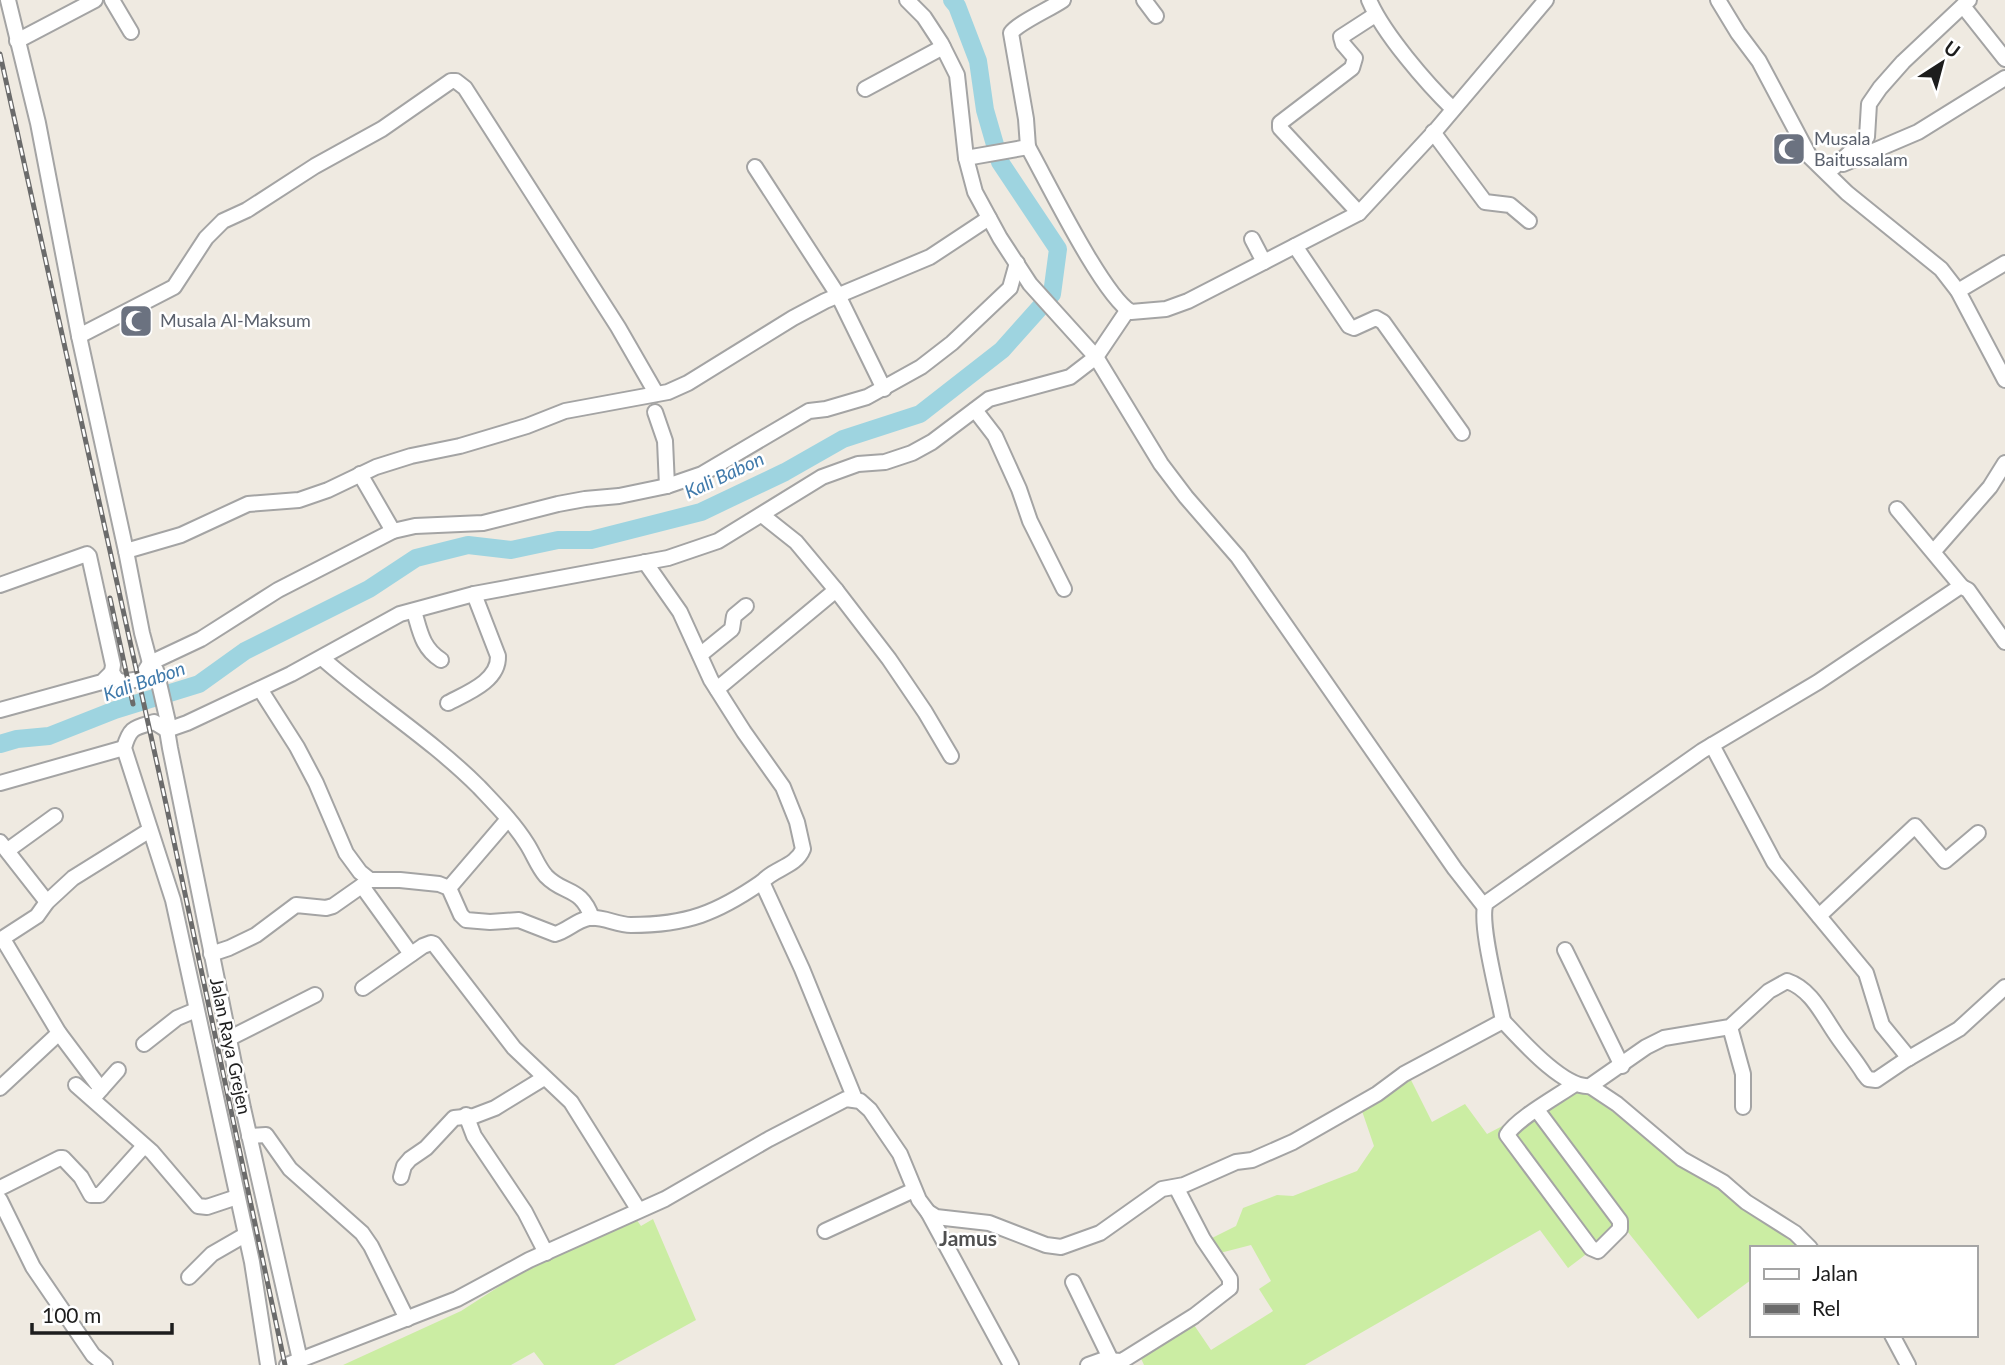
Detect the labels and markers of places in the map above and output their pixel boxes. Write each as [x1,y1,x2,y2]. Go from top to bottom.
place label: Musala Baitussalam [1814,127,1908,170]
mosque icon: Musala Baitussalam [1770,130,1808,168]
mosque icon: Musala Al-Maksum [117,302,155,340]
place label: Musala Al-Maksum [160,309,311,331]

